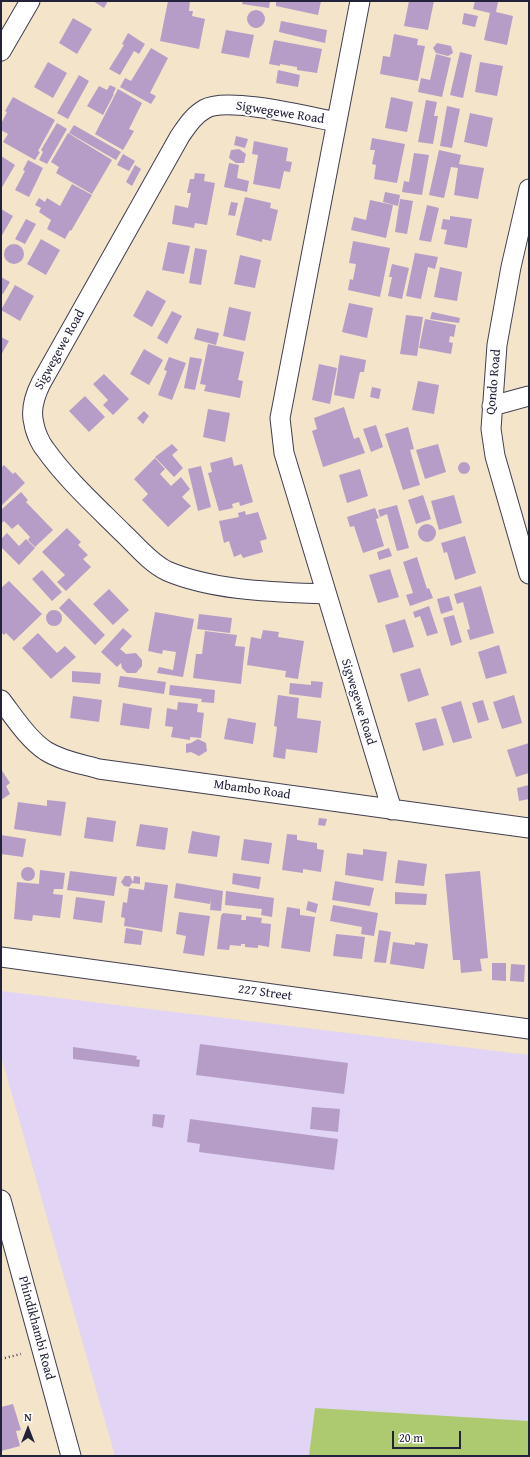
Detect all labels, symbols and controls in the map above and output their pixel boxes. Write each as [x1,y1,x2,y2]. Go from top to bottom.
street label: Sigwegewe Road [235,98,325,128]
street label: Sigwegewe Road [32,307,88,393]
street label: Qondo Road [483,349,505,415]
street label: Sigwegewe Road [337,657,379,747]
street label: Mbambo Road [213,777,291,803]
street label: 227 Street [237,981,293,1005]
street label: Phindikhambi Road [15,1274,57,1382]
north arrow [8,1409,48,1449]
text: N [24,1409,32,1425]
scale bar [394,1423,463,1449]
text: 20 m [399,1429,423,1446]

